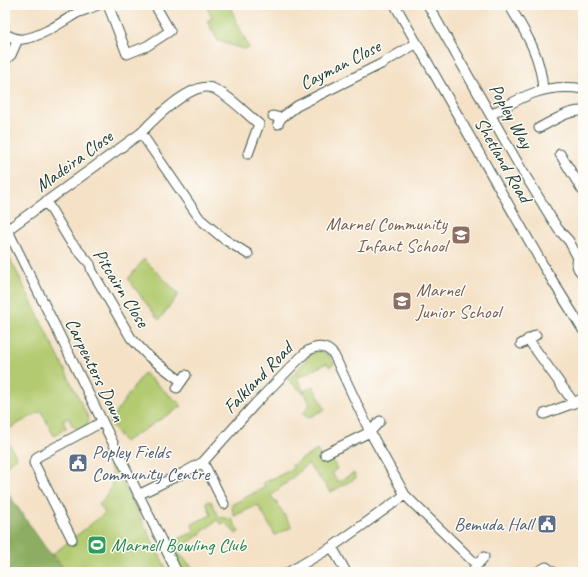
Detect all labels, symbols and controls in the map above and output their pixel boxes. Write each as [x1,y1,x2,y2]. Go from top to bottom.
street label: Cayman Close [296,34,386,96]
street label: Popley Way [483,79,539,154]
street label: Shetland Road [469,113,538,209]
street label: Madeira Close [30,124,119,197]
place label: Marnel Community Infant School [326,212,451,258]
school or university icon: Marnel Community Infant School [450,224,472,246]
street label: Pitcairn Close [87,244,156,333]
place label: Marnel Junior School [415,278,504,324]
school or university icon: Marnel Junior School [391,290,413,312]
street label: Carpenters Down [60,314,131,426]
street label: Falkland Road [218,335,300,419]
place label: Popley Fields Community Centre [92,440,211,486]
public building icon: Popley Fields Community Centre [67,452,89,474]
place label: Bemuda Hall [454,512,537,536]
public building icon: Bemuda Hall [536,513,558,535]
place label: Marnell Bowling Club [111,533,248,557]
sports icon: Marnell Bowling Club [86,534,108,556]

